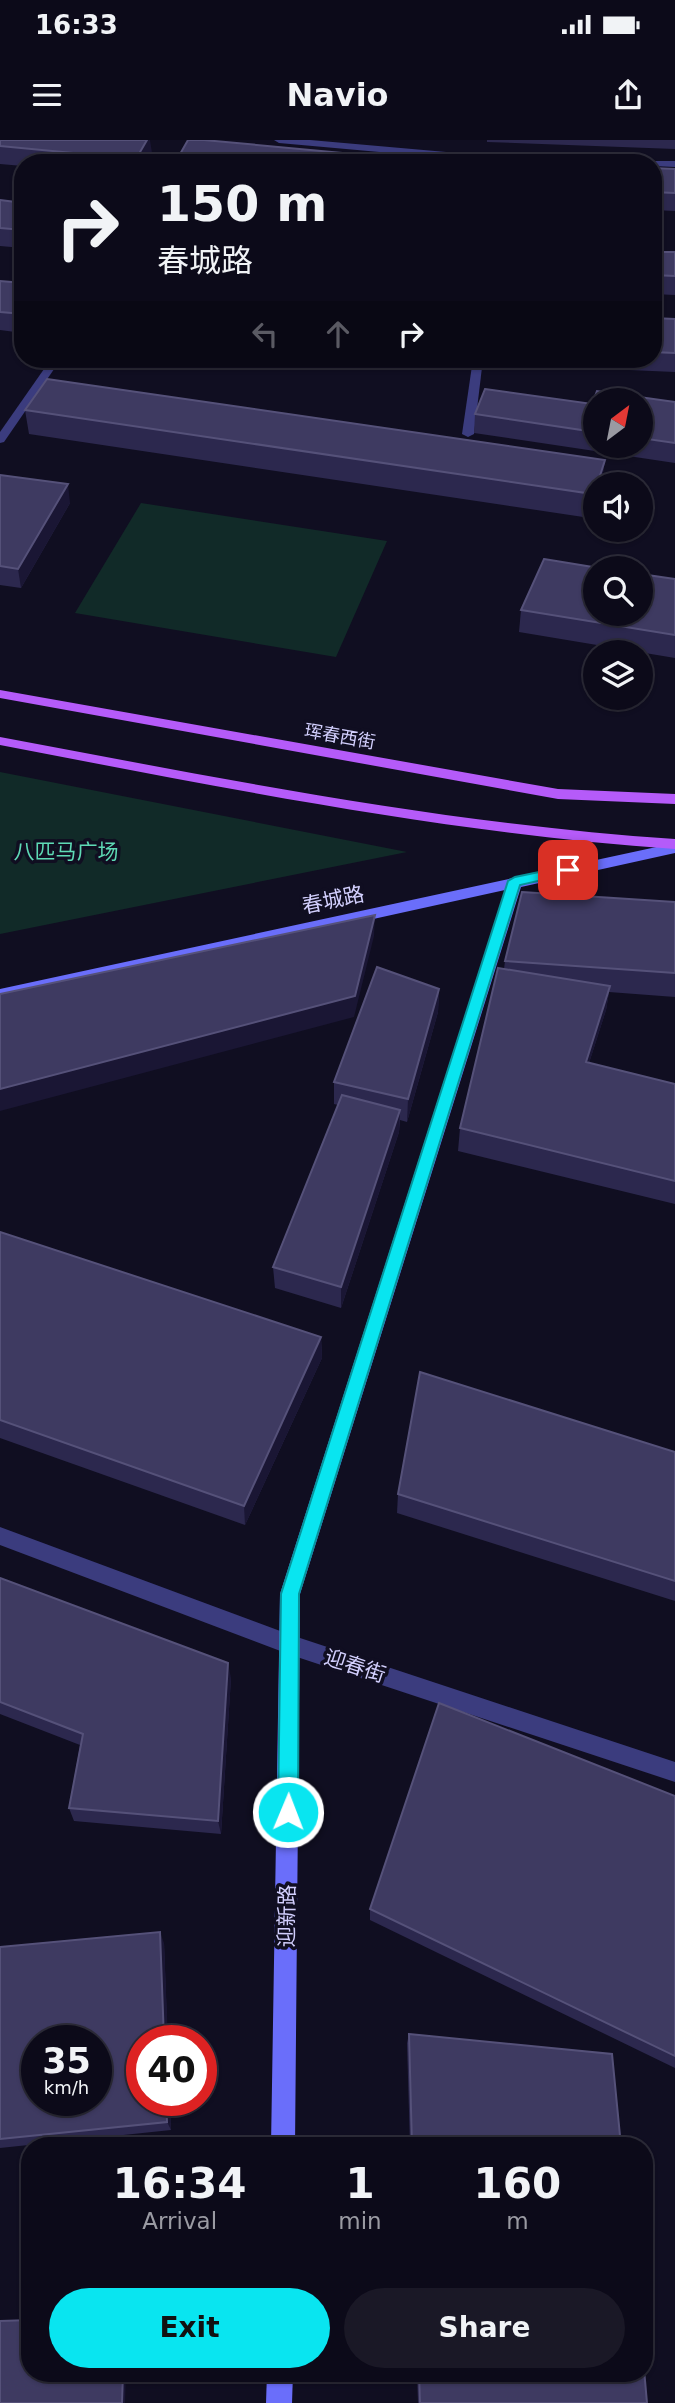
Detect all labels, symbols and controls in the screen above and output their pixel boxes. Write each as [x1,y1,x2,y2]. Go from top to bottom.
text: 16:33 [35,10,118,40]
icon: menu [28,76,66,114]
text: Navio [286,76,389,114]
icon: share [609,76,647,114]
text: 150 m [157,176,327,233]
icon: right [42,182,133,273]
text: 春城路 [157,242,253,280]
icon: left [246,315,284,353]
icon: ahead [319,315,357,353]
icon: right [392,315,430,353]
north arrow [583,388,653,458]
map controls [583,388,653,710]
button: sound [583,472,653,542]
button: search [583,556,653,626]
button: layers [583,640,653,710]
street label: 珲春西街 [303,719,377,753]
park label: 八匹马广场 [14,840,119,864]
pin [538,840,598,900]
icon: arrive [549,851,587,889]
street label: 春城路 [300,882,366,918]
street label: 迎春街 [321,1645,389,1687]
position arrow [251,1775,325,1849]
street label: 迎新路 [274,1884,300,1948]
speed limit sign: 40 [126,2025,217,2116]
text: 35 [42,2041,91,2081]
text: km/h [44,2077,89,2098]
text: 16:34 [113,2159,247,2208]
text: 1 [345,2159,375,2208]
text: 160 [474,2159,561,2208]
text: Arrival [142,2208,217,2234]
text: min [338,2208,382,2234]
text: m [506,2208,529,2234]
button: Exit [49,2288,330,2368]
button: Share [344,2288,625,2368]

